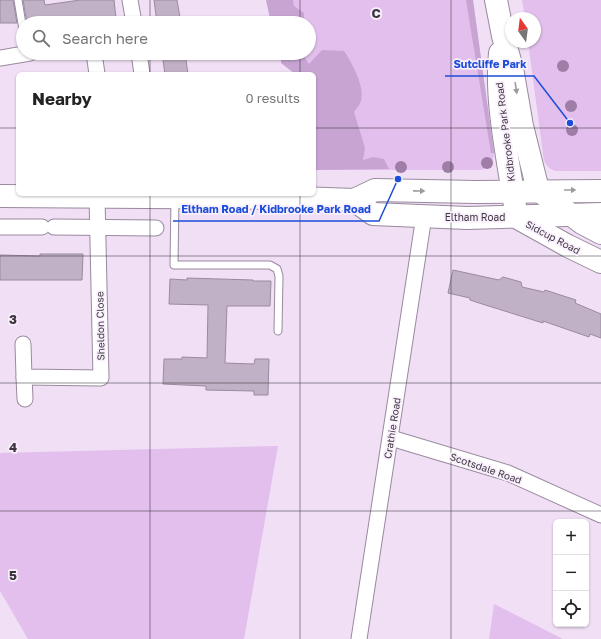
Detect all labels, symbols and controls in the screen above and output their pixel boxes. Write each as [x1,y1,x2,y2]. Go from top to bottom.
text: C [371,5,381,21]
north arrow [505,12,541,48]
search box [16,16,316,60]
icon: search [30,27,52,49]
text: Search here [62,29,148,47]
callout: Sutcliffe Park [445,53,534,76]
text: Sutcliffe Park [453,57,527,70]
one-way arrow [513,81,519,94]
street label: Kidbrooke Park Road [493,82,517,182]
text: Nearby [32,88,92,109]
text: 0 results [245,90,300,106]
one-way arrow [564,187,577,193]
one-way arrow [413,188,426,194]
callout: Eltham Road / Kidbrooke Park Road [173,198,379,221]
text: Eltham Road / Kidbrooke Park Road [181,202,371,215]
street label: Eltham Road [445,211,505,223]
street label: Sidcup Road [524,218,582,256]
street label: Sheldon Close [93,291,107,361]
text: 3 [9,311,17,327]
street label: Crathie Road [381,397,403,459]
text: 4 [9,439,17,455]
street label: Scotsdale Road [449,450,523,486]
map controls [553,519,589,627]
button: + [553,519,589,555]
button: − [553,555,589,591]
text: 5 [9,567,17,583]
button: locate [553,591,589,627]

